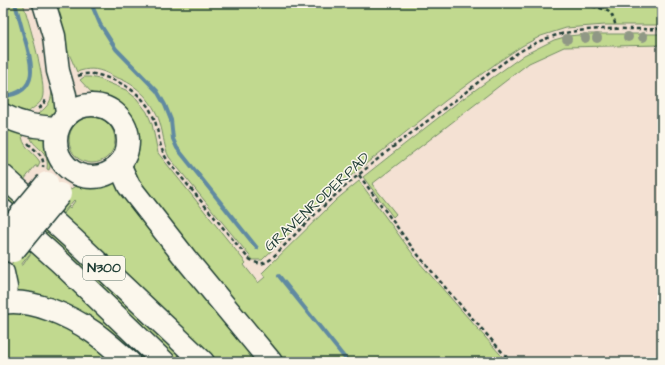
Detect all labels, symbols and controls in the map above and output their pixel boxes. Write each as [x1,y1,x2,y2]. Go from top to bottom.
street label: GRAVENRODERPAD [260,147,375,257]
road number: N300 [83,256,125,280]

